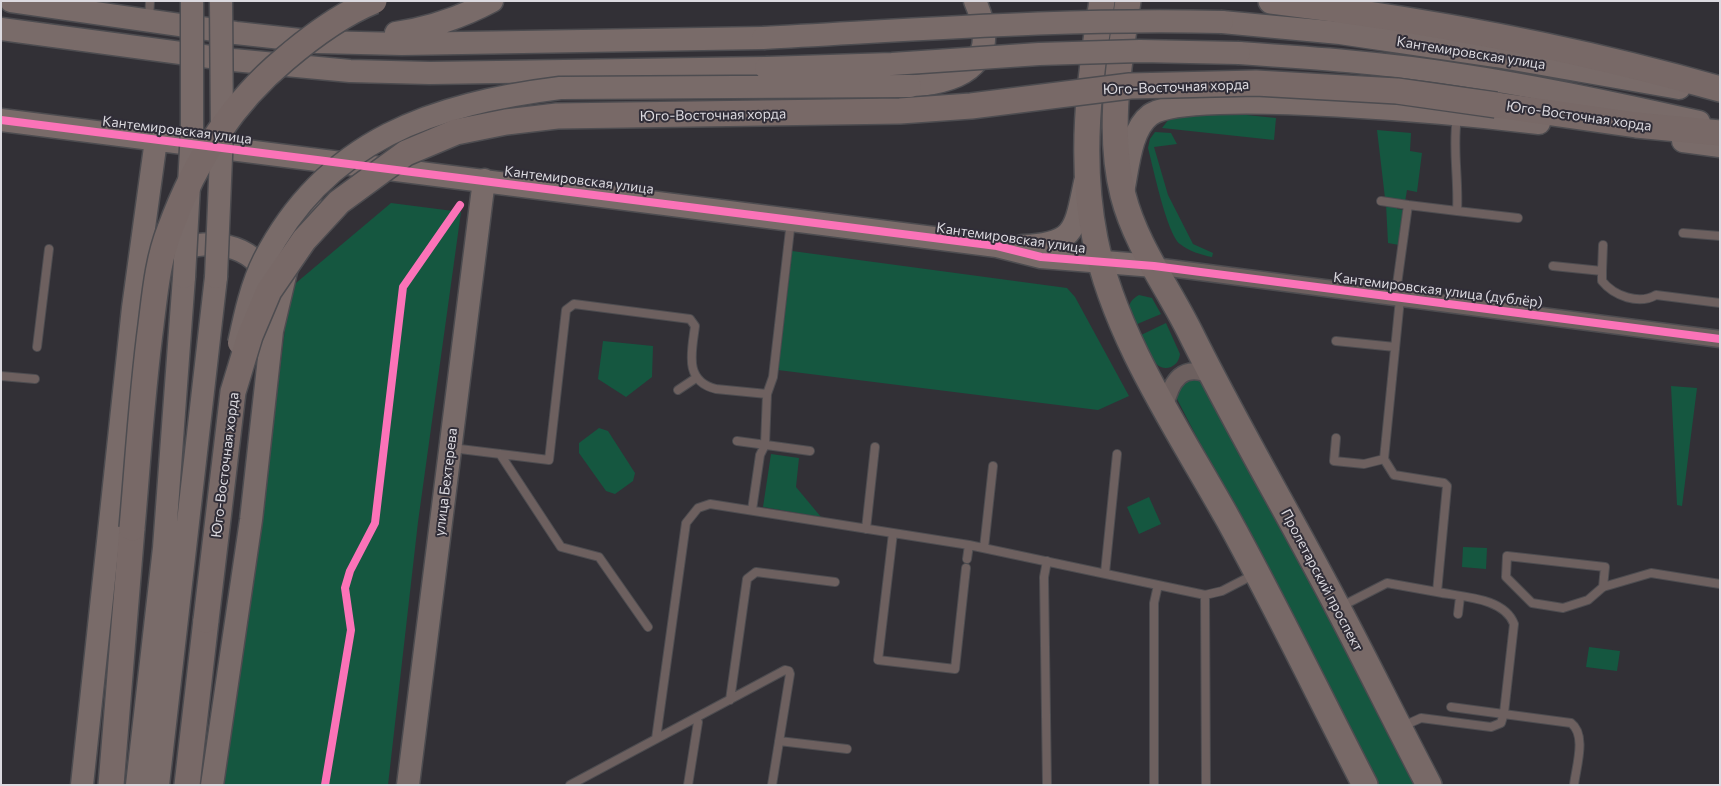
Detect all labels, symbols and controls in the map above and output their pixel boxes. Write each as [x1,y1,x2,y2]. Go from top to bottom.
street label: Кантемировская улица [1395,33,1547,73]
street label: Юго-Восточная хорда [1102,76,1250,98]
street label: Юго-Восточная хорда [1505,97,1653,135]
street label: Юго-Восточная хорда [640,105,786,125]
street label: Кантемировская улица [101,112,253,148]
street label: Кантемировская улица [503,162,655,198]
street label: Кантемировская улица [935,219,1087,257]
street label: Кантемировская улица (дублёр) [1332,269,1544,311]
street label: Юго-Восточная хорда [208,391,242,539]
street label: улица Бехтерева [431,427,461,537]
street label: Пролетарский проспект [1277,506,1367,654]

